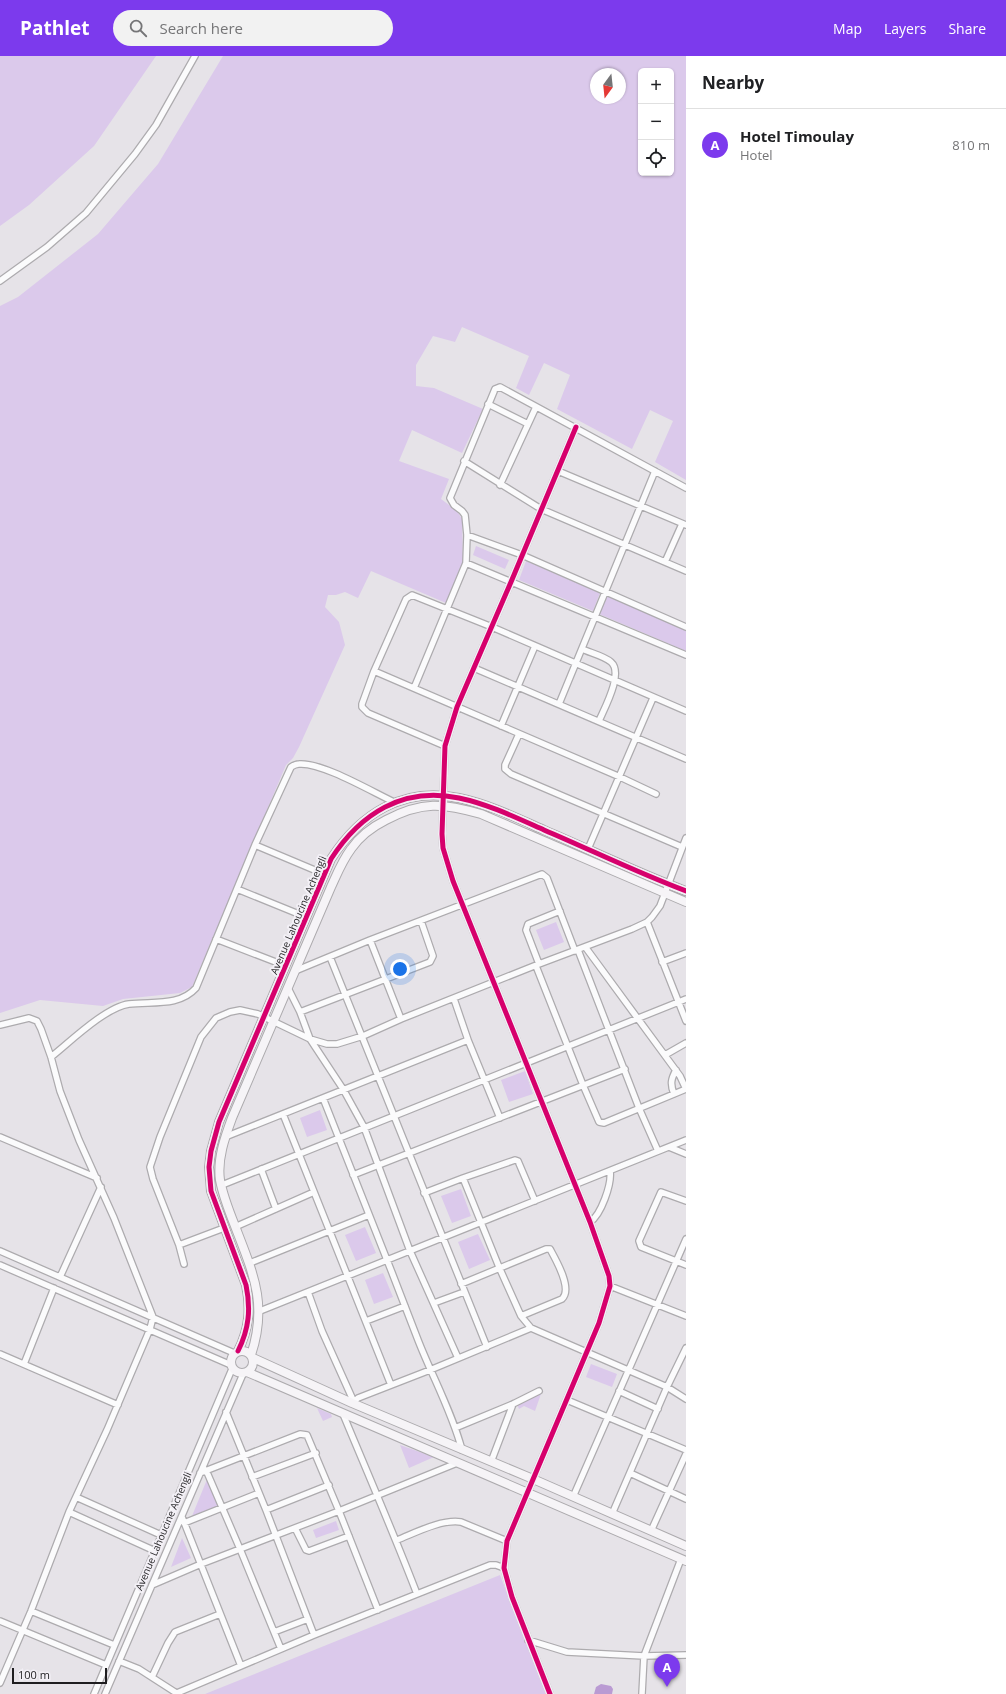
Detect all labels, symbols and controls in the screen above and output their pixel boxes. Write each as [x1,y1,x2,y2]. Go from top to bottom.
search box [113,10,393,46]
text: Pathlet [20,15,89,41]
icon: search [127,17,149,39]
text: Search here [159,18,243,38]
text: Map [833,19,862,38]
text: Layers [884,19,926,38]
text: Share [948,19,986,38]
north arrow [590,68,626,104]
map controls [638,68,674,176]
button: + [638,68,674,104]
text: Nearby [702,71,764,94]
button: − [638,104,674,140]
text: Hotel Timoulay [740,126,854,146]
text: A [711,136,719,154]
text: 810 m [952,136,990,154]
button: locate [638,140,674,176]
text: Hotel [740,146,773,164]
street label: Avenue Lahoucine Achengli [267,854,329,976]
your location [390,959,410,979]
street label: Avenue Lahoucine Achengli [132,1470,194,1592]
pin: A [654,1654,680,1687]
scale bar [12,1666,107,1685]
text: 100 m [18,1667,50,1682]

